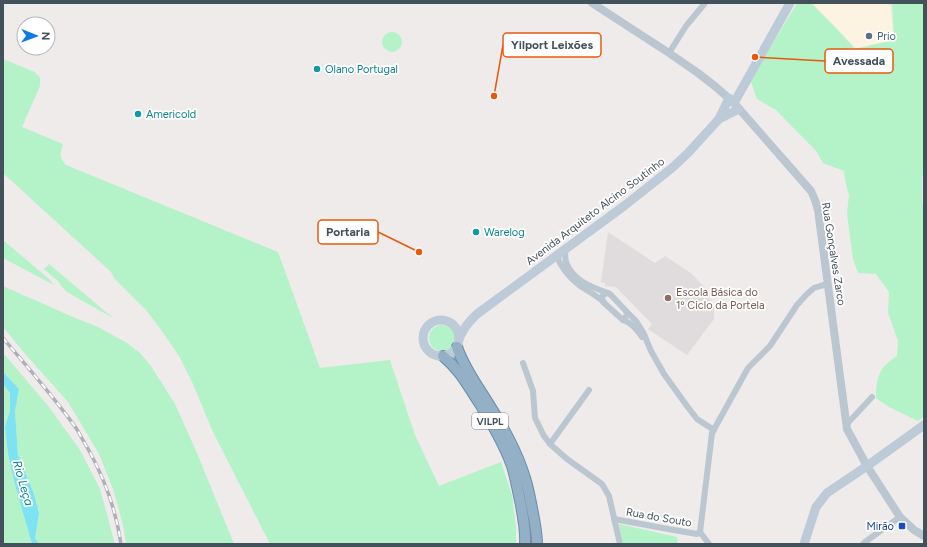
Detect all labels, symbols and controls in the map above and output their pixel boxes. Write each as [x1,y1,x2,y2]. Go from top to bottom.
north arrow [16,16,56,56]
place label: Prio [877,30,896,43]
marker: Prio [864,31,874,41]
text: N [39,32,52,41]
callout: Yilport Leixões [503,33,601,57]
text: Yilport Leixões [511,38,593,52]
callout: Avessada [825,49,893,73]
text: Avessada [833,54,885,68]
place label: Olano Portugal [325,63,398,76]
marker: Olano Portugal [312,64,322,74]
place label: Americold [146,108,196,121]
marker: Americold [133,109,143,119]
street label: Avenida Arquiteto Alcino Soutinho [523,155,667,268]
street label: Rua Gonçalves Zarco [819,202,848,307]
callout: Portaria [318,220,378,244]
text: Portaria [326,225,370,239]
place label: Warelog [484,226,525,239]
marker: Warelog [471,227,481,237]
place label: Escola Básica do 1º Ciclo da Portela [676,286,765,312]
marker: Escola Básica do 1º Ciclo da Portela [663,293,673,303]
road number: VILPL [472,413,508,429]
water label: Rio Leça [10,459,36,507]
street label: Rua do Souto [625,505,693,530]
place label: Mirão [866,520,894,533]
marker: Mirão [897,521,907,531]

